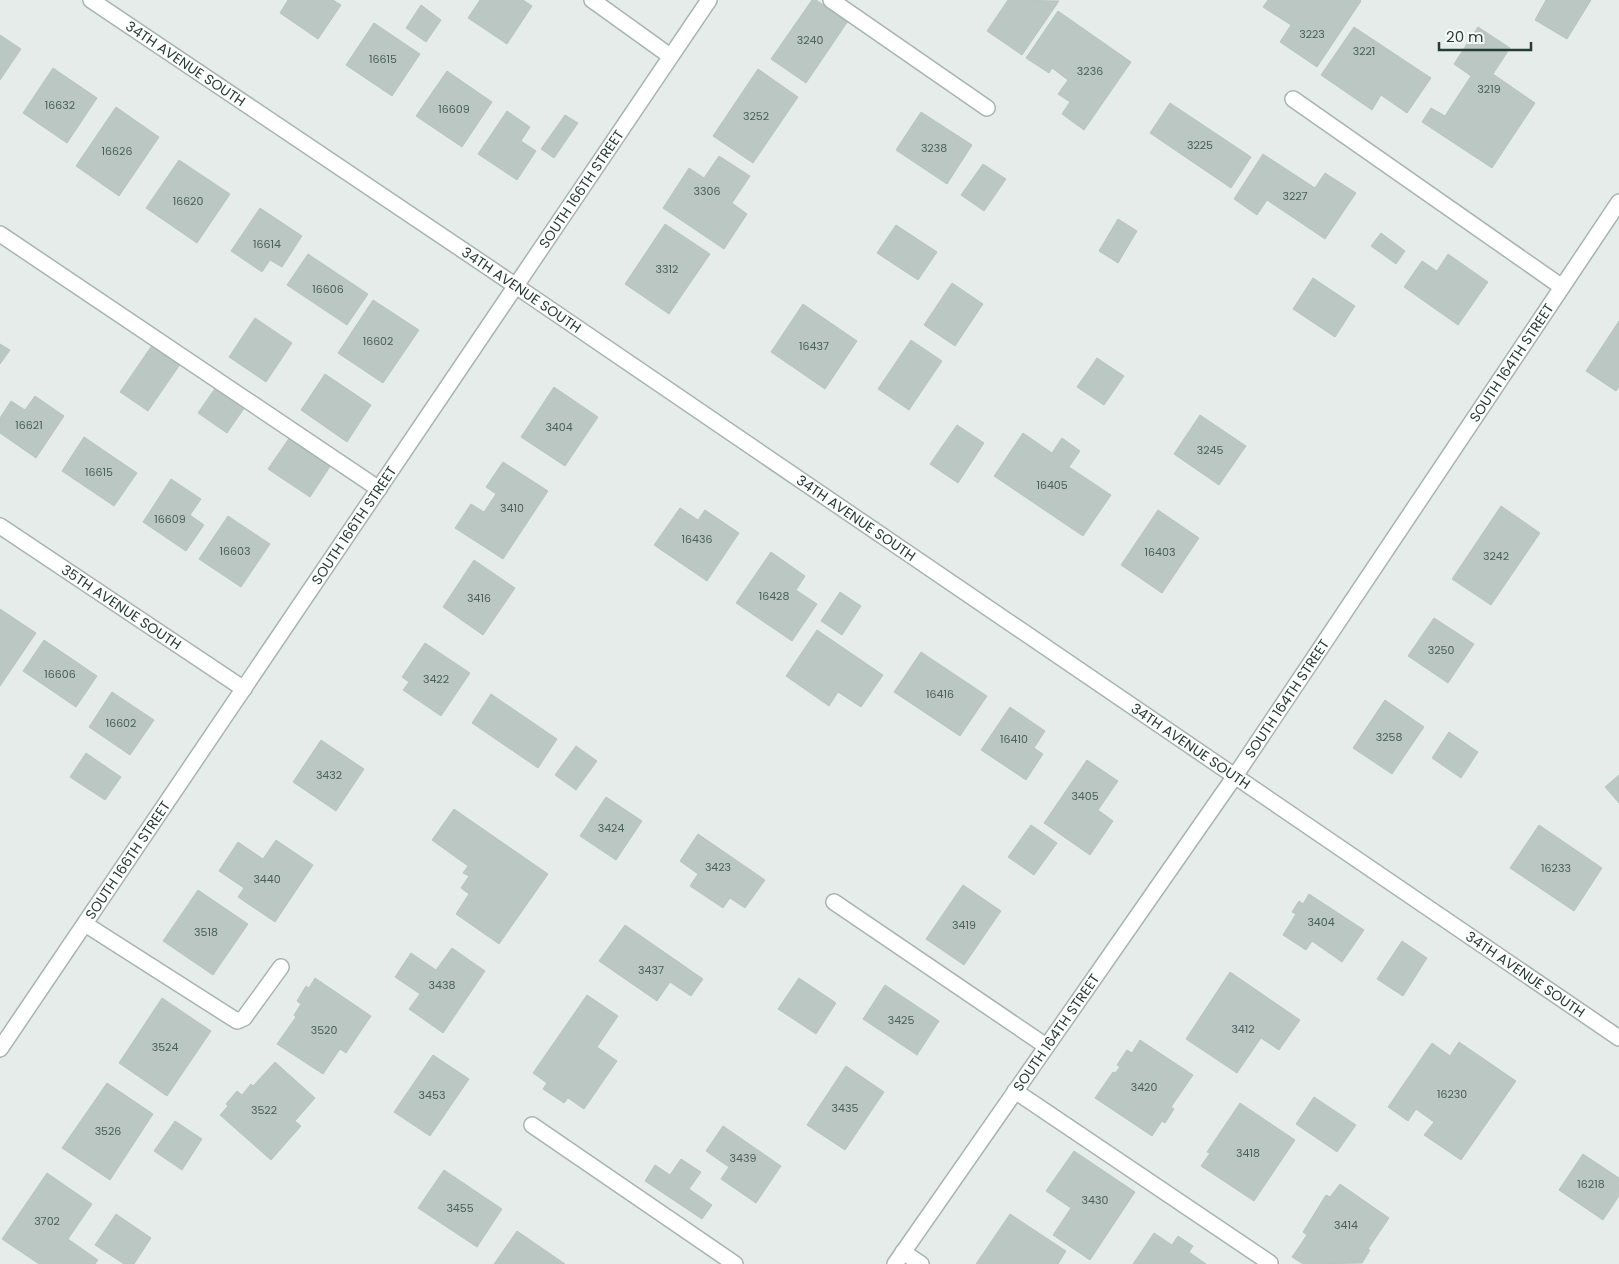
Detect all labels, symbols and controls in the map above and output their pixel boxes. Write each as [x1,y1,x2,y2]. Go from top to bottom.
street label: 34TH AVENUE SOUTH [122,16,249,111]
scale bar [1439,20,1532,52]
house number: 3223 [1299,26,1325,42]
text: 20 m [1446,26,1484,47]
house number: 3240 [797,32,823,48]
house number: 3221 [1353,43,1375,59]
house number: 16615 [369,51,397,67]
house number: 3236 [1077,63,1103,79]
house number: 3219 [1477,81,1501,97]
house number: 16632 [45,97,75,113]
house number: 16609 [438,101,470,117]
house number: 3252 [743,108,769,124]
street label: SOUTH 166TH STREET [534,125,629,252]
house number: 3225 [1187,137,1213,153]
house number: 3238 [921,140,947,156]
house number: 16626 [102,143,132,159]
house number: 3306 [694,183,720,199]
house number: 3227 [1282,188,1308,204]
house number: 16620 [173,193,203,209]
house number: 16614 [253,236,281,252]
street label: 34TH AVENUE SOUTH [458,242,585,338]
house number: 3312 [656,261,678,277]
house number: 16606 [312,281,344,297]
street label: SOUTH 164TH STREET [1464,299,1559,426]
house number: 16602 [363,333,393,349]
house number: 16437 [799,338,829,354]
house number: 16621 [15,417,43,433]
house number: 3404 [545,419,573,435]
house number: 3245 [1197,442,1223,458]
street label: SOUTH 166TH STREET [307,462,401,589]
house number: 16615 [85,464,113,480]
street label: 34TH AVENUE SOUTH [793,470,920,566]
house number: 16405 [1036,477,1068,493]
house number: 3410 [500,500,524,516]
house number: 16609 [154,511,186,527]
house number: 16436 [682,531,712,547]
house number: 16603 [220,543,250,559]
house number: 16403 [1145,544,1175,560]
house number: 3242 [1483,548,1509,564]
street label: 35TH AVENUE SOUTH [57,560,185,654]
house number: 16428 [759,588,789,604]
house number: 3416 [467,590,491,606]
street label: SOUTH 164TH STREET [1240,635,1334,762]
house number: 3250 [1428,642,1454,658]
house number: 16606 [44,666,76,682]
house number: 3422 [423,671,449,687]
house number: 16416 [926,686,954,702]
street label: 34TH AVENUE SOUTH [1127,698,1254,794]
house number: 16602 [106,715,136,731]
house number: 3258 [1376,729,1402,745]
house number: 16410 [1000,731,1028,747]
house number: 3432 [316,767,342,783]
house number: 3405 [1071,788,1099,804]
street label: SOUTH 166TH STREET [80,796,175,923]
house number: 3424 [598,820,624,836]
house number: 3423 [705,859,731,875]
house number: 16233 [1541,860,1571,876]
house number: 3440 [253,871,281,887]
house number: 3404 [1307,914,1335,930]
house number: 3419 [952,917,976,933]
house number: 3518 [194,924,218,940]
street label: 34TH AVENUE SOUTH [1462,926,1589,1022]
house number: 3437 [638,962,664,978]
street label: SOUTH 164TH STREET [1008,969,1104,1095]
house number: 3438 [429,977,455,993]
house number: 3425 [888,1012,914,1028]
house number: 3412 [1231,1021,1255,1037]
house number: 3520 [311,1022,337,1038]
house number: 3524 [152,1039,178,1055]
house number: 3420 [1131,1079,1157,1095]
house number: 16230 [1437,1086,1467,1102]
house number: 3453 [419,1087,445,1103]
house number: 3435 [832,1100,858,1116]
house number: 3522 [251,1102,277,1118]
house number: 3526 [95,1123,121,1139]
house number: 3418 [1236,1145,1260,1161]
house number: 3439 [730,1150,756,1166]
house number: 16218 [1577,1176,1605,1192]
house number: 3430 [1082,1192,1108,1208]
house number: 3455 [446,1200,474,1216]
house number: 3702 [34,1213,60,1229]
house number: 3414 [1334,1217,1358,1233]

